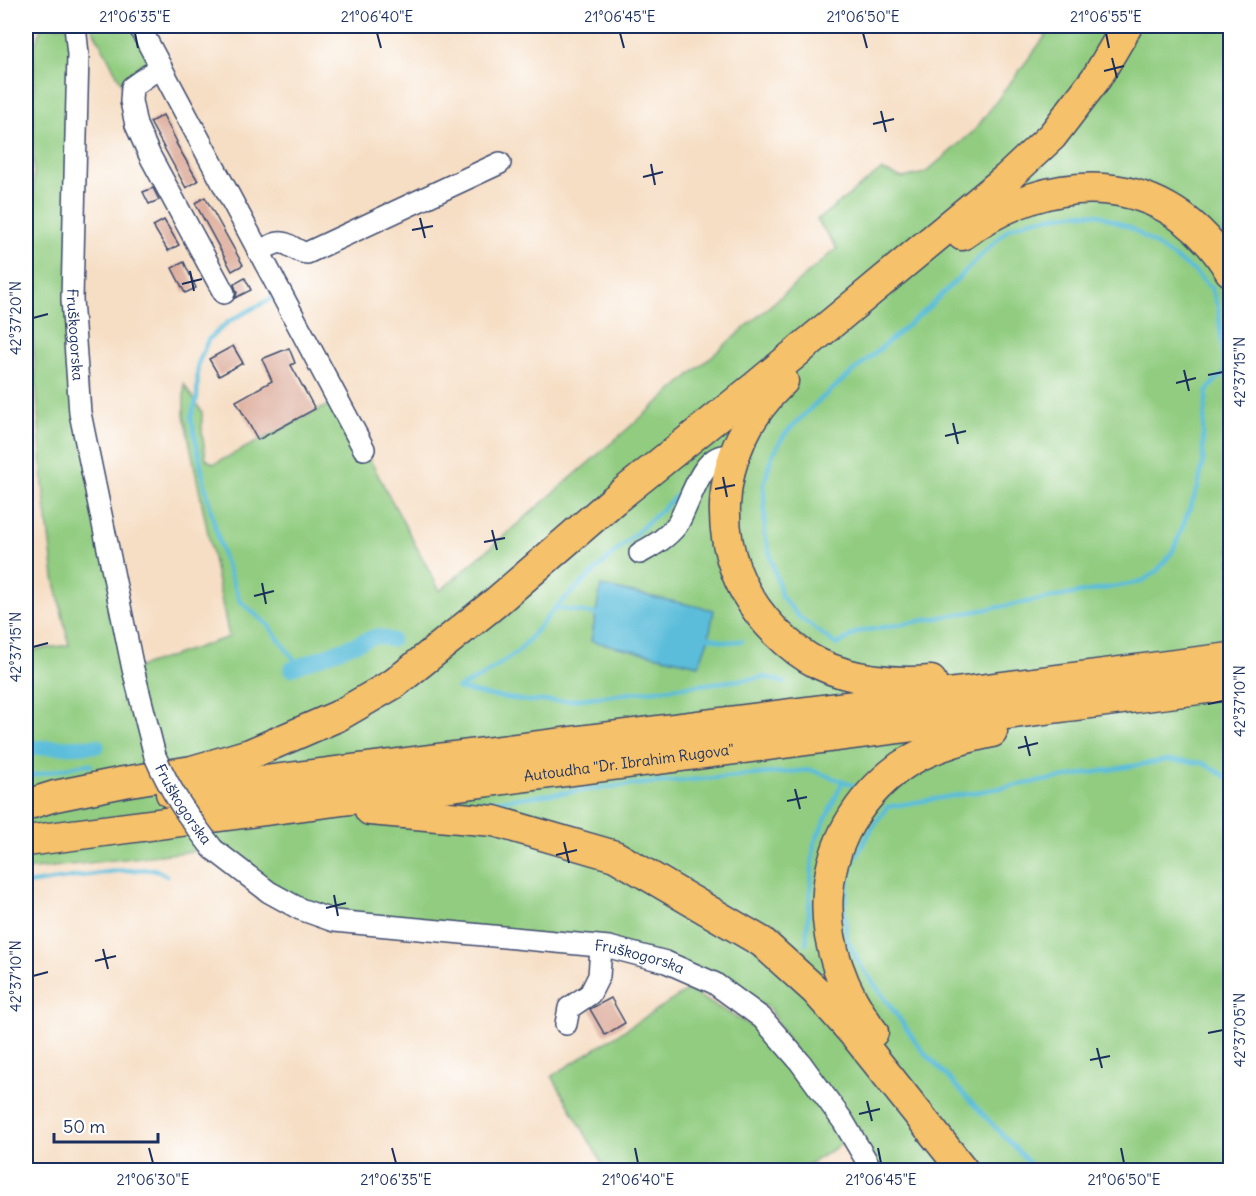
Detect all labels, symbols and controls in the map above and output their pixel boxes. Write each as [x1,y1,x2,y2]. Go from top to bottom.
text: 21°06'35"E [99,7,171,26]
text: 21°06'40"E [341,7,413,26]
text: 21°06'45"E [584,7,656,26]
text: 21°06'50"E [826,7,900,26]
text: 21°06'55"E [1070,7,1142,26]
text: 42°37'20"N [6,281,25,355]
street label: Fruškogorska [63,288,88,382]
text: 42°37'15"N [1230,337,1249,407]
text: 42°37'15"N [6,612,25,682]
text: 42°37'10"N [1230,665,1249,737]
street label: Autoudha "Dr. Ibrahim Rugova" [523,739,735,785]
street label: Fruškogorska [151,761,216,848]
street label: Fruškogorska [594,936,688,978]
text: 42°37'10"N [6,940,25,1012]
text: 42°37'05"N [1230,993,1249,1067]
scale bar [54,1106,158,1144]
text: 50 m [63,1115,105,1138]
text: 21°06'30"E [117,1170,190,1189]
text: 21°06'35"E [360,1170,432,1189]
text: 21°06'40"E [602,1170,674,1189]
text: 21°06'45"E [845,1170,917,1189]
text: 21°06'50"E [1087,1170,1161,1189]

